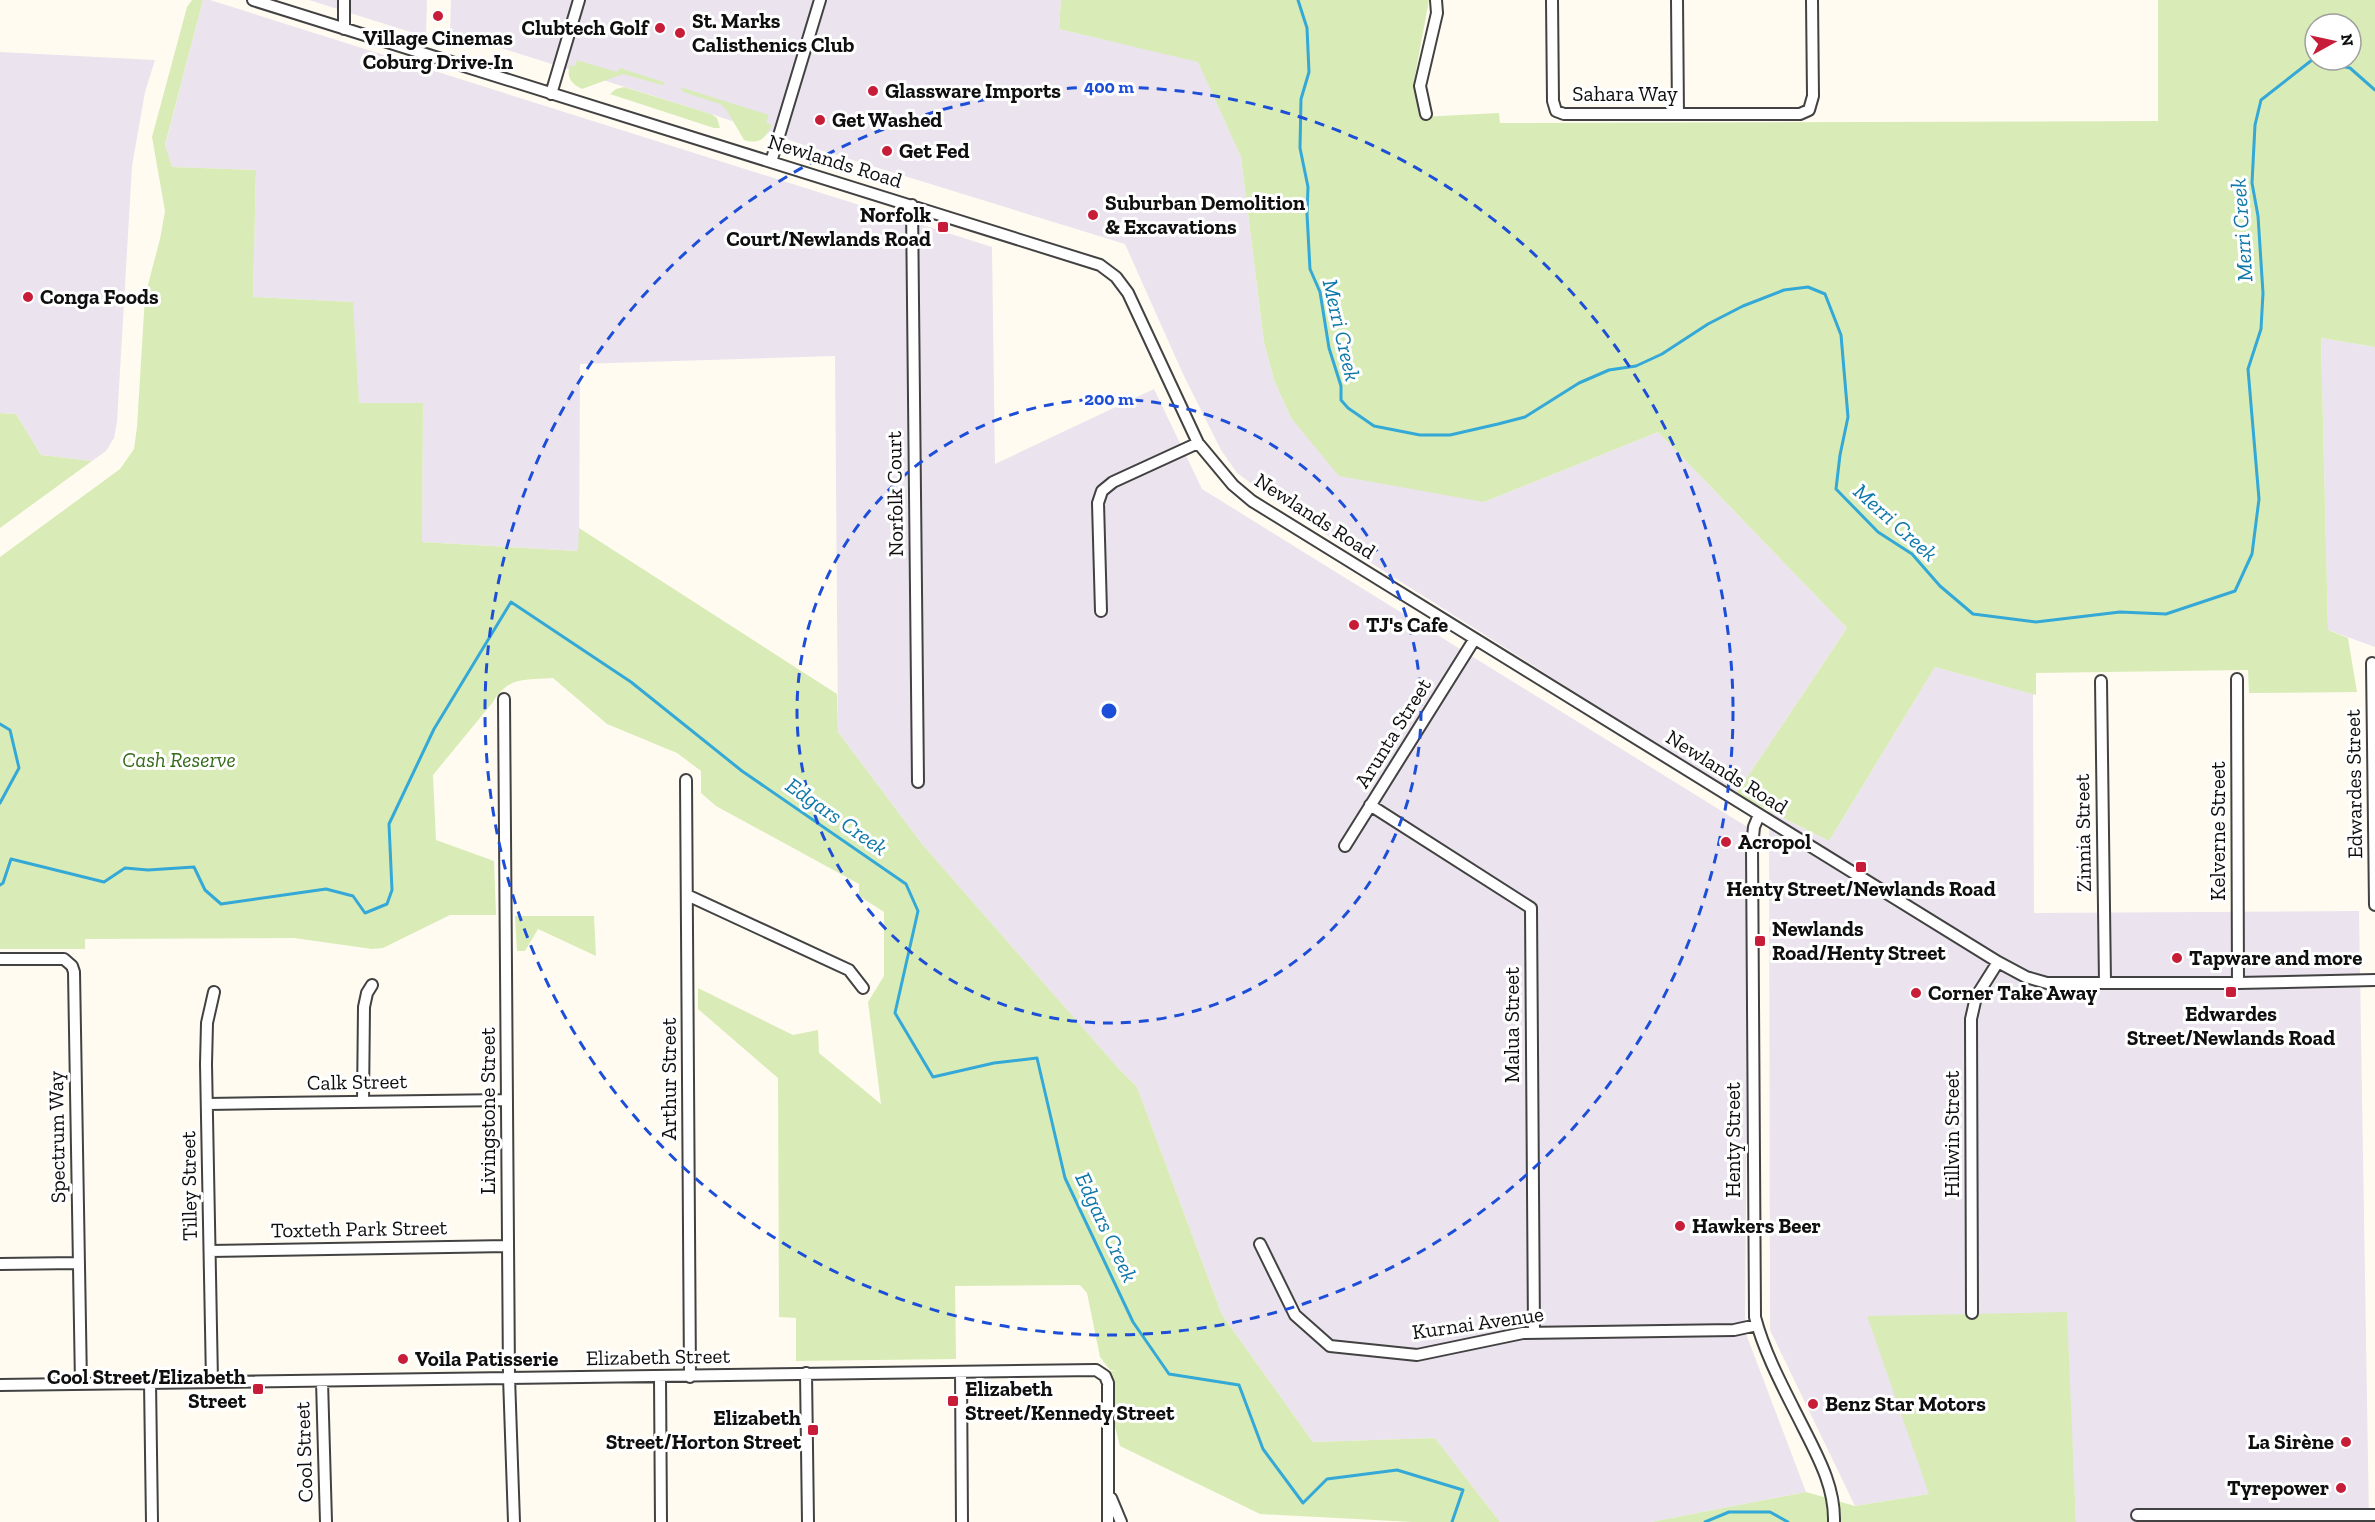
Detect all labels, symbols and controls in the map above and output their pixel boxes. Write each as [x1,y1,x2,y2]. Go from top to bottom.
place label: St. Marks Calisthenics Club [692,8,855,57]
marker: Village Cinemas Coburg Drive-In [431,9,445,23]
north arrow [2303,12,2363,72]
place label: Clubtech Golf [522,15,650,40]
marker: Clubtech Golf [653,21,667,35]
place label: Village Cinemas Coburg Drive-In [363,25,514,74]
marker: St. Marks Calisthenics Club [673,26,687,40]
text: N [2337,33,2358,47]
text: 400 m [1084,76,1134,98]
place label: Glassware Imports [885,78,1061,103]
street label: Sahara Way [1572,81,1678,106]
marker: Glassware Imports [866,84,880,98]
place label: Get Washed [832,107,942,132]
marker: Get Washed [813,113,827,127]
street label: Newlands Road [765,128,906,193]
place label: Get Fed [899,138,969,163]
marker: Get Fed [880,144,894,158]
water label: Merri Creek [2224,177,2259,283]
place label: Suburban Demolition & Excavations [1105,190,1306,239]
place label: Norfolk Court/Newlands Road [726,202,931,251]
marker: Suburban Demolition & Excavations [1086,208,1100,222]
marker: Norfolk Court/Newlands Road [936,220,950,234]
water label: Merri Creek [1317,276,1366,384]
place label: Conga Foods [40,284,159,309]
marker: Conga Foods [21,290,35,304]
text: 200 m [1084,388,1134,410]
street label: Norfolk Court [881,431,908,557]
street label: Newlands Road [1250,467,1381,564]
water label: Merri Creek [1848,478,1943,567]
place label: TJ's Cafe [1366,612,1448,637]
marker: TJ's Cafe [1347,618,1361,632]
street label: Arunta Street [1349,673,1436,792]
centre of rings [1099,701,1119,721]
street label: Edwardes Street [2340,709,2367,859]
street label: Newlands Road [1662,724,1793,819]
park label: Cash Reserve [122,747,236,772]
street label: Kelverne Street [2205,761,2230,901]
water label: Edgars Creek [781,771,893,861]
street label: Zinnia Street [2069,773,2096,892]
place label: Acropol [1738,829,1811,854]
marker: Acropol [1719,835,1733,849]
marker: Henty Street/Newlands Road [1854,860,1868,874]
place label: Henty Street/Newlands Road [1726,876,1996,901]
place label: Newlands Road/Henty Street [1772,916,1946,965]
marker: Newlands Road/Henty Street [1753,934,1767,948]
place label: Tapware and more [2189,945,2362,970]
marker: Tapware and more [2170,951,2184,965]
street label: Malua Street [1499,967,1524,1083]
place label: Corner Take Away [1928,980,2097,1005]
marker: Edwardes Street/Newlands Road [2224,985,2238,999]
marker: Corner Take Away [1909,986,1923,1000]
place label: Edwardes Street/Newlands Road [2127,1001,2335,1050]
street label: Arthur Street [656,1018,681,1140]
street label: Livingstone Street [475,1027,500,1194]
street label: Calk Street [307,1068,408,1095]
street label: Hillwin Street [1939,1070,1964,1197]
street label: Spectrum Way [43,1071,70,1203]
street label: Henty Street [1720,1082,1745,1198]
street label: Tilley Street [175,1131,202,1241]
water label: Edgars Creek [1069,1168,1144,1287]
place label: Hawkers Beer [1692,1213,1821,1238]
street label: Toxteth Park Street [271,1214,448,1243]
marker: Hawkers Beer [1673,1219,1687,1233]
street label: Kurnai Avenue [1411,1301,1545,1344]
street label: Elizabeth Street [586,1343,731,1370]
place label: Voila Patisserie [415,1346,558,1371]
marker: Voila Patisserie [396,1352,410,1366]
place label: Cool Street/Elizabeth Street [47,1364,247,1413]
place label: Elizabeth Street/Kennedy Street [965,1376,1175,1425]
marker: Cool Street/Elizabeth Street [251,1382,265,1396]
place label: Benz Star Motors [1825,1391,1986,1416]
marker: Elizabeth Street/Kennedy Street [946,1394,960,1408]
marker: Benz Star Motors [1806,1397,1820,1411]
street label: Cool Street [289,1401,318,1503]
place label: Elizabeth Street/Horton Street [606,1405,802,1454]
marker: Elizabeth Street/Horton Street [806,1423,820,1437]
place label: La Sirène [2248,1429,2334,1454]
marker: La Sirène [2339,1435,2353,1449]
place label: Tyrepower [2227,1475,2329,1500]
marker: Tyrepower [2334,1481,2348,1495]

